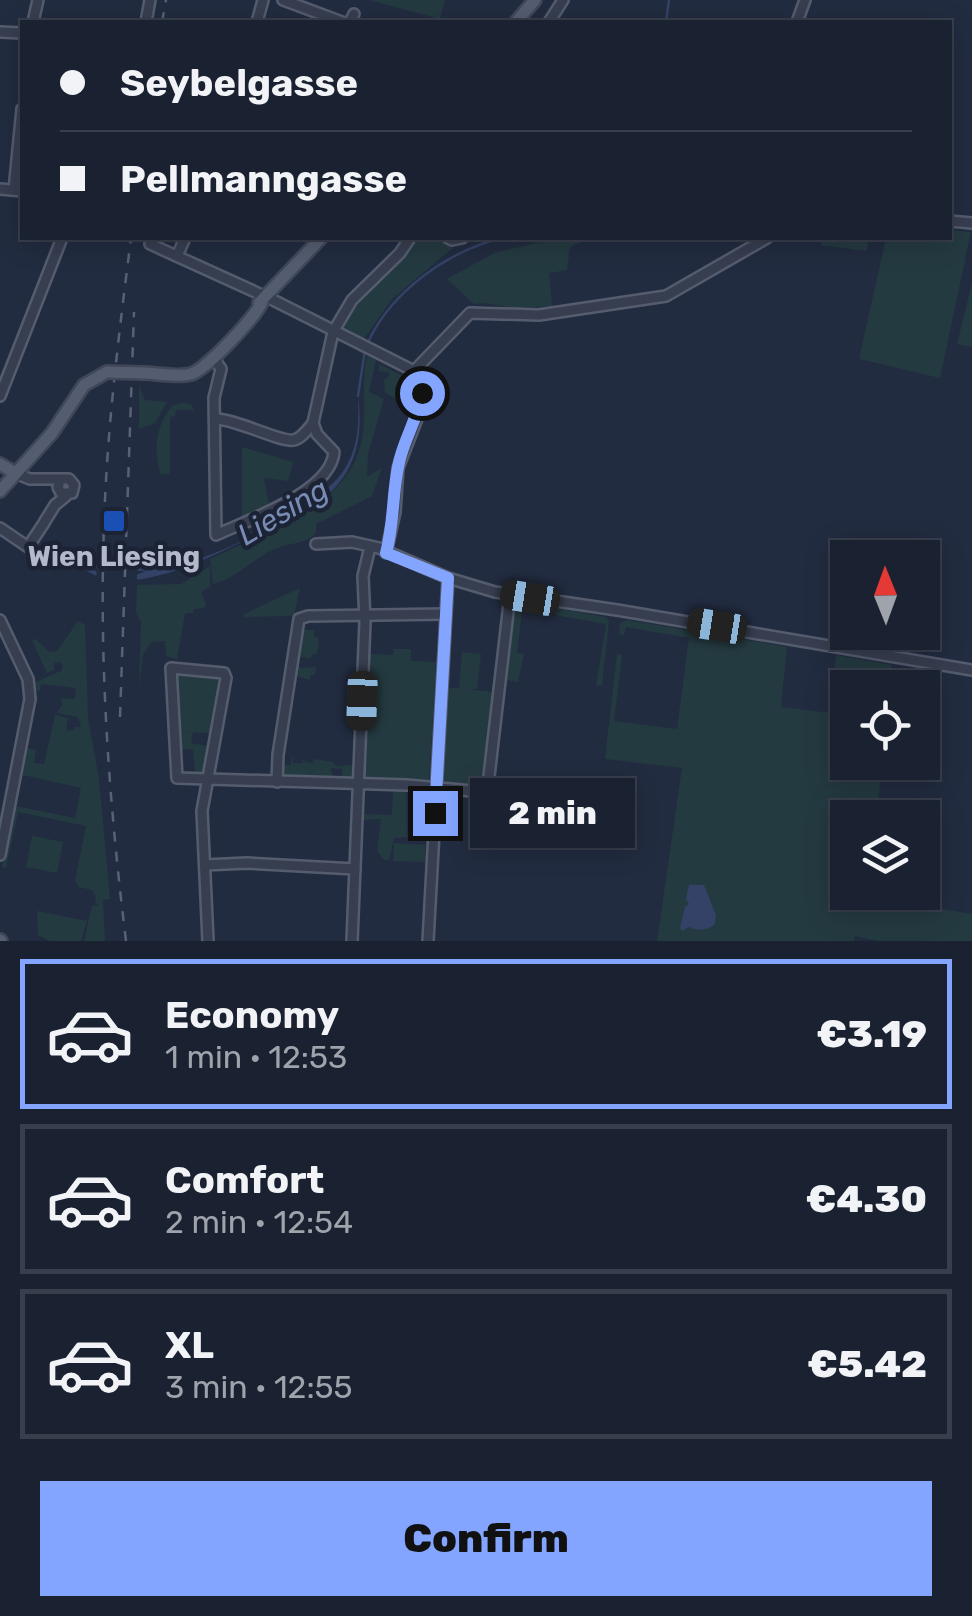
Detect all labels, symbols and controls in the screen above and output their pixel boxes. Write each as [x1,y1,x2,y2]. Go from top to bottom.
text: Seybelgasse [120,60,358,106]
text: Pellmanngasse [120,156,407,202]
route start [400,371,445,416]
water label: Liesing [231,471,335,553]
marker: Wien Liesing [101,508,127,534]
place label: Wien Liesing [28,540,200,573]
north arrow [830,540,940,650]
map controls [830,540,940,910]
car [498,578,562,618]
car [685,606,749,646]
car [346,670,378,732]
button: locate [830,670,940,780]
callout: 2 min [470,778,635,848]
route end [413,791,458,836]
text: 2 min [508,794,597,832]
button: layers [830,800,940,910]
icon: car [45,989,135,1079]
text: Economy [165,992,339,1038]
text: €3.19 [816,1011,927,1057]
text: 1 min · 12:53 [165,1038,347,1076]
icon: car [45,1154,135,1244]
text: Comfort [165,1157,324,1203]
text: €4.30 [806,1176,927,1222]
text: 2 min · 12:54 [165,1203,353,1241]
icon: car [45,1319,135,1409]
text: XL [165,1322,214,1368]
text: €5.42 [807,1341,927,1387]
text: 3 min · 12:55 [165,1368,353,1406]
button: Confirm [40,1481,932,1596]

